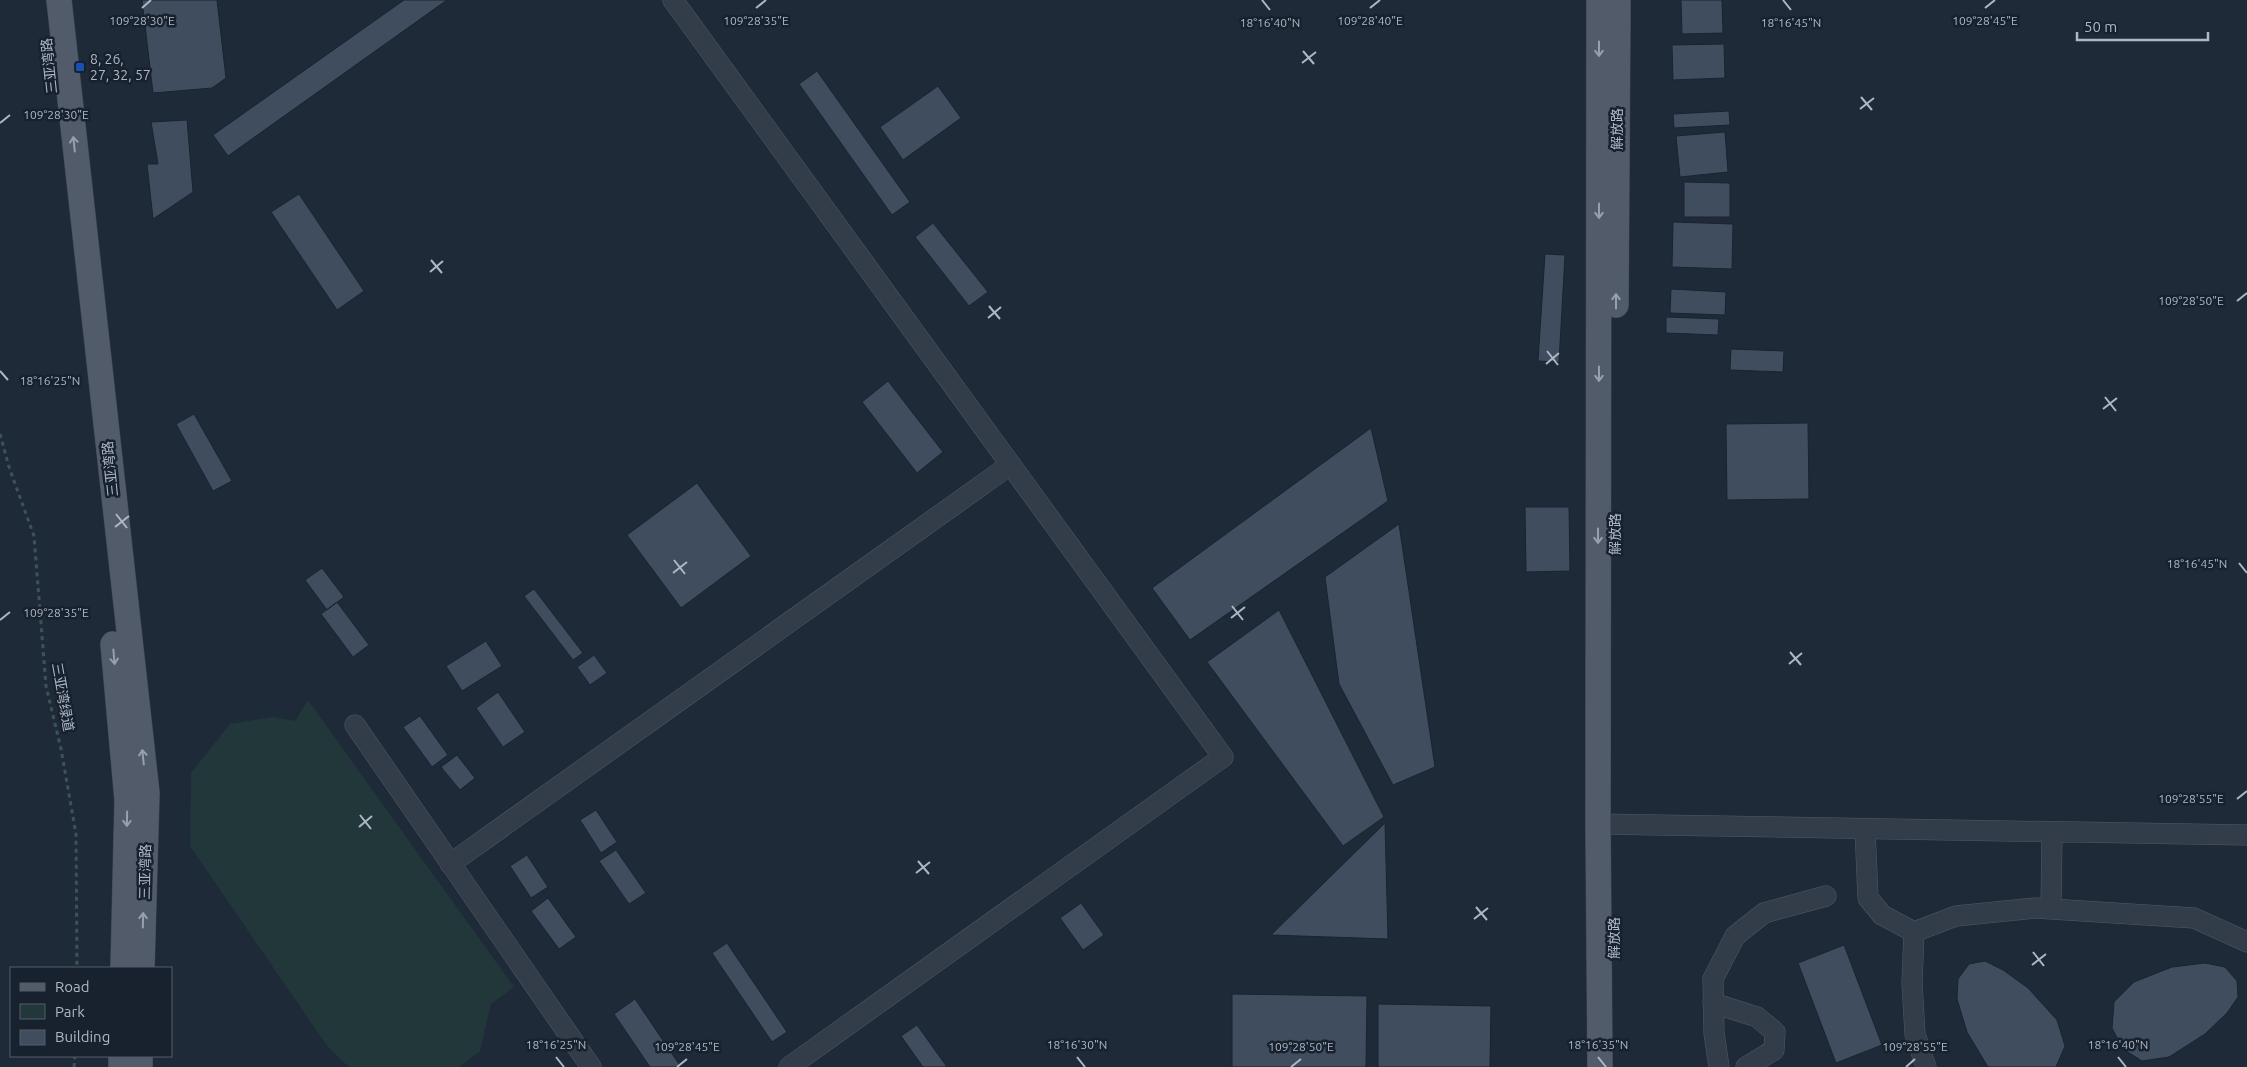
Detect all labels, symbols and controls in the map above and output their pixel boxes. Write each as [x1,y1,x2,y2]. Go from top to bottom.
scale bar [2077,10,2208,42]
text: 109°28'30"E [109,14,175,27]
text: 109°28'35"E [723,14,789,27]
text: 109°28'40"E [1337,14,1403,27]
text: 109°28'45"E [1952,14,2018,27]
text: 18°16'40"N [1240,16,1300,29]
text: 18°16'45"N [1761,16,1821,29]
text: 50 m [2084,18,2117,35]
street label: 三亚湾路 [38,37,60,95]
one-way arrow [1594,40,1604,56]
place label: 8, 26, 27, 32, 57 [90,51,151,83]
marker: 8, 26, 27, 32, 57 [74,61,86,73]
text: 109°28'30"E [23,108,89,121]
street label: 解放路 [1609,108,1625,150]
one-way arrow [69,136,79,152]
one-way arrow [1594,202,1604,219]
one-way arrow [1611,293,1621,310]
text: 109°28'50"E [2158,294,2224,307]
one-way arrow [1594,365,1604,381]
text: 18°16'25"N [20,374,80,387]
street label: 三亚湾路 [99,440,121,498]
street label: 解放路 [1607,513,1623,555]
one-way arrow [1593,528,1603,544]
text: 18°16'45"N [2167,557,2227,570]
text: 109°28'35"E [23,606,89,619]
one-way arrow [109,649,119,665]
street label: 三亚湾绿道 [49,661,77,733]
one-way arrow [138,750,148,766]
text: 109°28'55"E [2158,792,2224,805]
one-way arrow [122,811,131,827]
street label: 三亚湾路 [137,844,153,900]
one-way arrow [139,912,148,928]
street label: 解放路 [1606,917,1622,959]
legend [10,967,172,1057]
text: Road [55,978,90,995]
text: Park [55,1003,85,1020]
text: Building [55,1028,110,1045]
text: 18°16'25"N [526,1038,586,1051]
text: 18°16'30"N [1047,1038,1107,1051]
text: 18°16'35"N [1568,1038,1628,1051]
text: 18°16'40"N [2088,1038,2148,1051]
text: 109°28'45"E [654,1040,720,1053]
text: 109°28'50"E [1268,1040,1334,1053]
text: 109°28'55"E [1882,1040,1948,1053]

